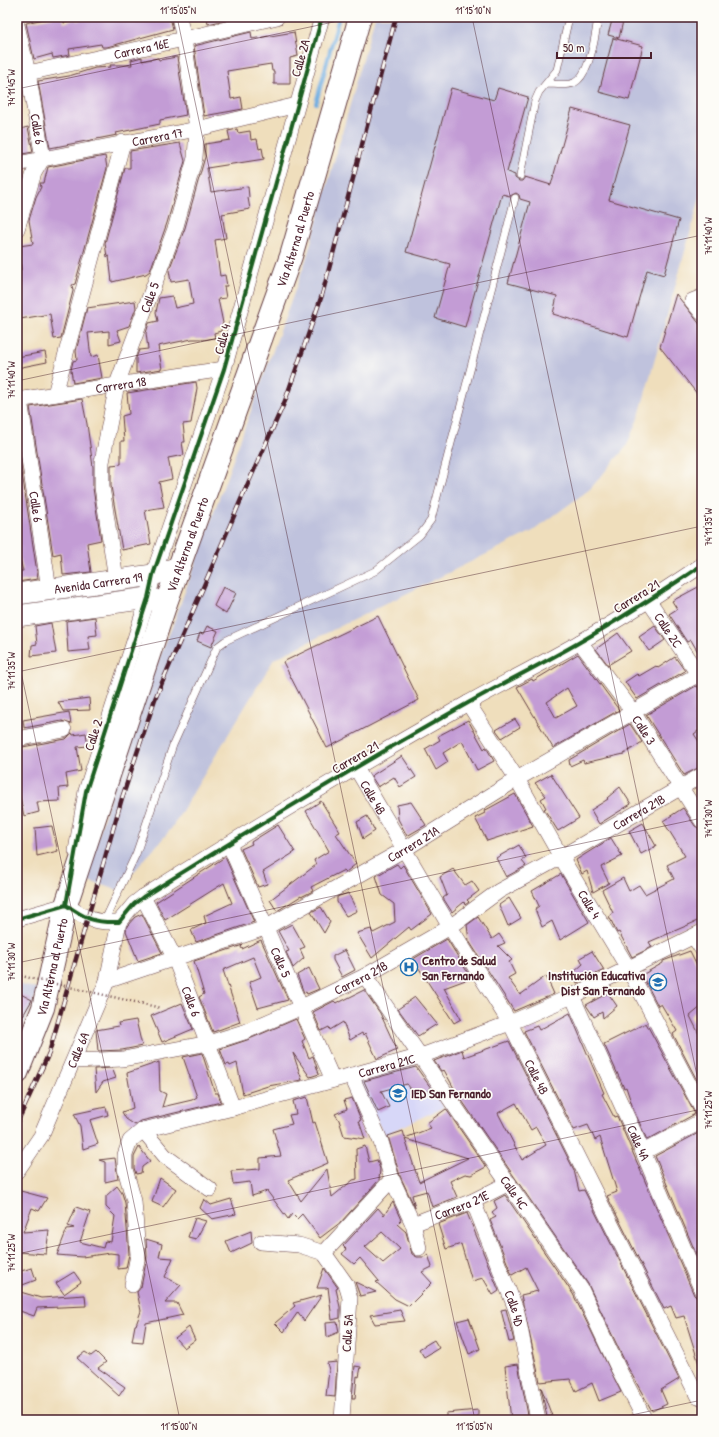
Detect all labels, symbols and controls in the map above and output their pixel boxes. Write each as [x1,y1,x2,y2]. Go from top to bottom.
text: 11°15'05"N [160,4,196,17]
text: 11°15'10"N [455,4,491,17]
street label: Carrera 16E [112,33,171,63]
scale bar [557,34,651,60]
street label: Calle 2A [286,36,314,79]
text: 50 m [563,39,584,56]
text: 74°11'45"W [5,69,18,107]
street label: Calle 6 [26,112,49,146]
street label: Carrera 17 [130,123,184,150]
street label: Vía Alterna al Puerto [272,189,318,290]
text: 74°11'40"W [702,216,715,255]
street label: Calle 5 [135,279,163,315]
street label: Calle 4 [209,322,235,356]
text: 74°11'40"W [5,360,18,399]
street label: Carrera 18 [94,372,148,397]
street label: Calle 6 [25,490,48,524]
street label: Vía Alterna al Puerto [162,494,213,594]
text: 74°11'35"W [702,507,715,546]
street label: Avenida Carrera 19 [53,568,144,598]
street label: Carrera 21 [609,575,663,617]
street label: Calle 2C [650,609,687,651]
text: 74°11'35"W [5,651,18,690]
street label: Calle 3 [628,712,661,748]
street label: Calle 2 [79,717,107,753]
street label: Carrera 21 [328,736,382,778]
street label: Calle 4B [356,777,391,818]
street label: Carrera 21B [609,789,669,834]
text: 74°11'30"W [702,799,715,838]
street label: Carrera 21A [384,821,443,866]
street label: Calle 4 [574,886,605,922]
street label: Vía Alterna al Puerto [32,916,72,1019]
text: 74°11'30"W [5,942,18,981]
street label: Calle 5 [266,944,296,981]
place label: Centro de Salud San Fernando [422,951,497,984]
street label: Carrera 21B [331,956,391,999]
hospital icon: Centro de Salud San Fernando [399,957,419,977]
place label: Institución Educativa Dist San Fernando [548,966,646,999]
school or university icon: Institución Educativa Dist San Fernando [648,972,668,992]
street label: Calle 6 [177,983,205,1019]
street label: Calle 6A [62,1029,94,1071]
street label: Carrera 21C [356,1049,417,1082]
street label: Calle 4B [521,1056,554,1098]
school or university icon: IED San Fernando [388,1083,408,1103]
place label: IED San Fernando [411,1084,492,1102]
text: 74°11'25"W [702,1090,715,1129]
street label: Calle 4A [623,1122,655,1164]
street label: Calle 4C [496,1172,533,1213]
street label: Carrera 21E [432,1186,492,1224]
text: 74°11'25"W [5,1233,18,1272]
street label: Calle 4D [500,1287,529,1328]
street label: Calle 5A [337,1313,357,1353]
text: 11°15'00"N [161,1420,197,1433]
text: 11°15'05"N [456,1420,492,1433]

